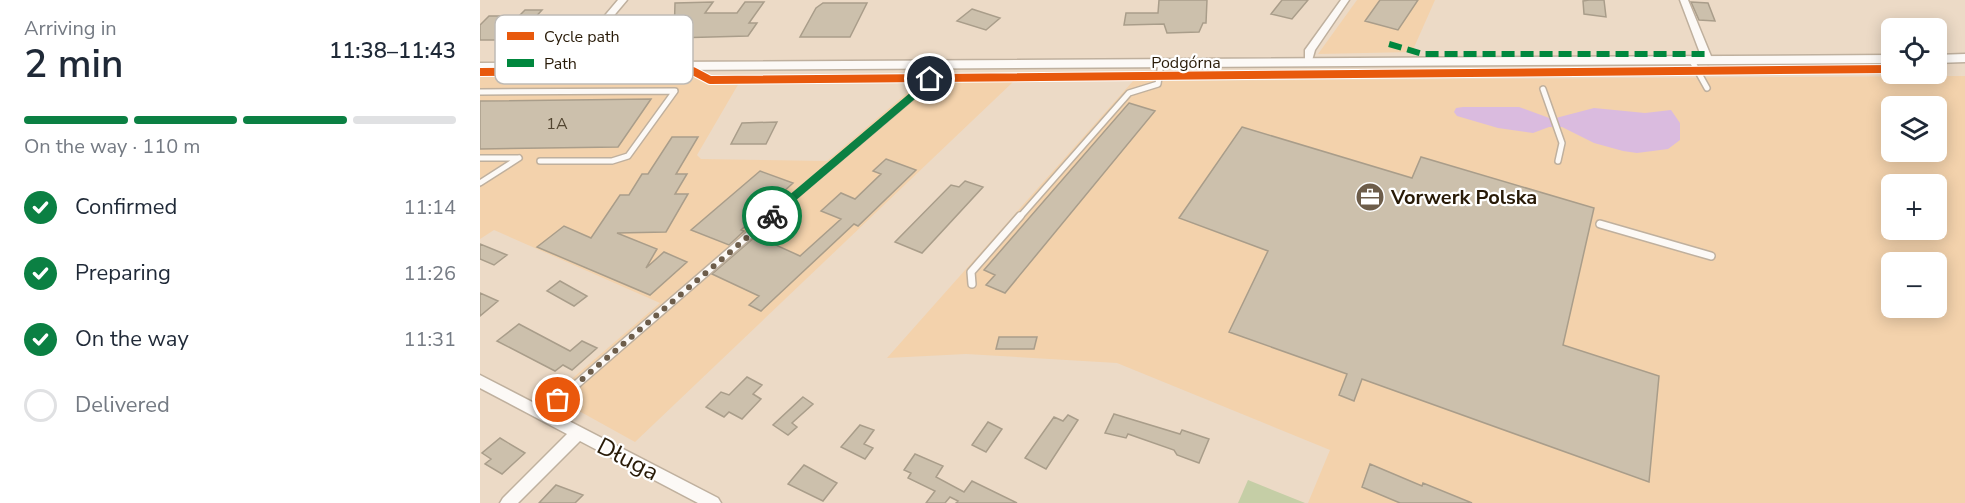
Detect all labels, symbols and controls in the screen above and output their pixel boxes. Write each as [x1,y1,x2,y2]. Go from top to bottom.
text: Arriving in [24,15,117,42]
legend [495,15,693,84]
map controls [1881,18,1947,318]
button: locate [1881,18,1947,84]
text: Cycle path [544,26,620,48]
text: 11:38–11:43 [329,36,456,66]
text: 2 min [24,38,123,91]
street label: Podgórna [1151,52,1221,74]
text: Path [544,53,577,75]
pin [904,53,955,104]
icon: home [913,62,946,95]
button: layers [1881,96,1947,162]
house number: 1A [546,113,568,135]
text: On the way · 110 m [24,133,200,160]
button: + [1881,174,1947,240]
office icon: Vorwerk Polska [1354,181,1386,213]
place label: Vorwerk Polska [1390,184,1537,211]
courier [742,186,802,246]
icon: check [24,191,57,224]
text: Confirmed [75,192,177,222]
text: 11:14 [403,194,456,221]
icon: bike [756,200,789,233]
button: − [1881,252,1947,318]
icon: check [24,257,57,290]
text: Preparing [75,258,171,288]
text: 11:26 [403,260,456,287]
icon: check [24,323,57,356]
text: On the way [75,324,189,354]
text: 11:31 [403,326,456,353]
pin [532,374,583,425]
icon: bag [541,383,574,416]
text: Delivered [75,390,170,420]
street label: Długa [592,430,664,488]

